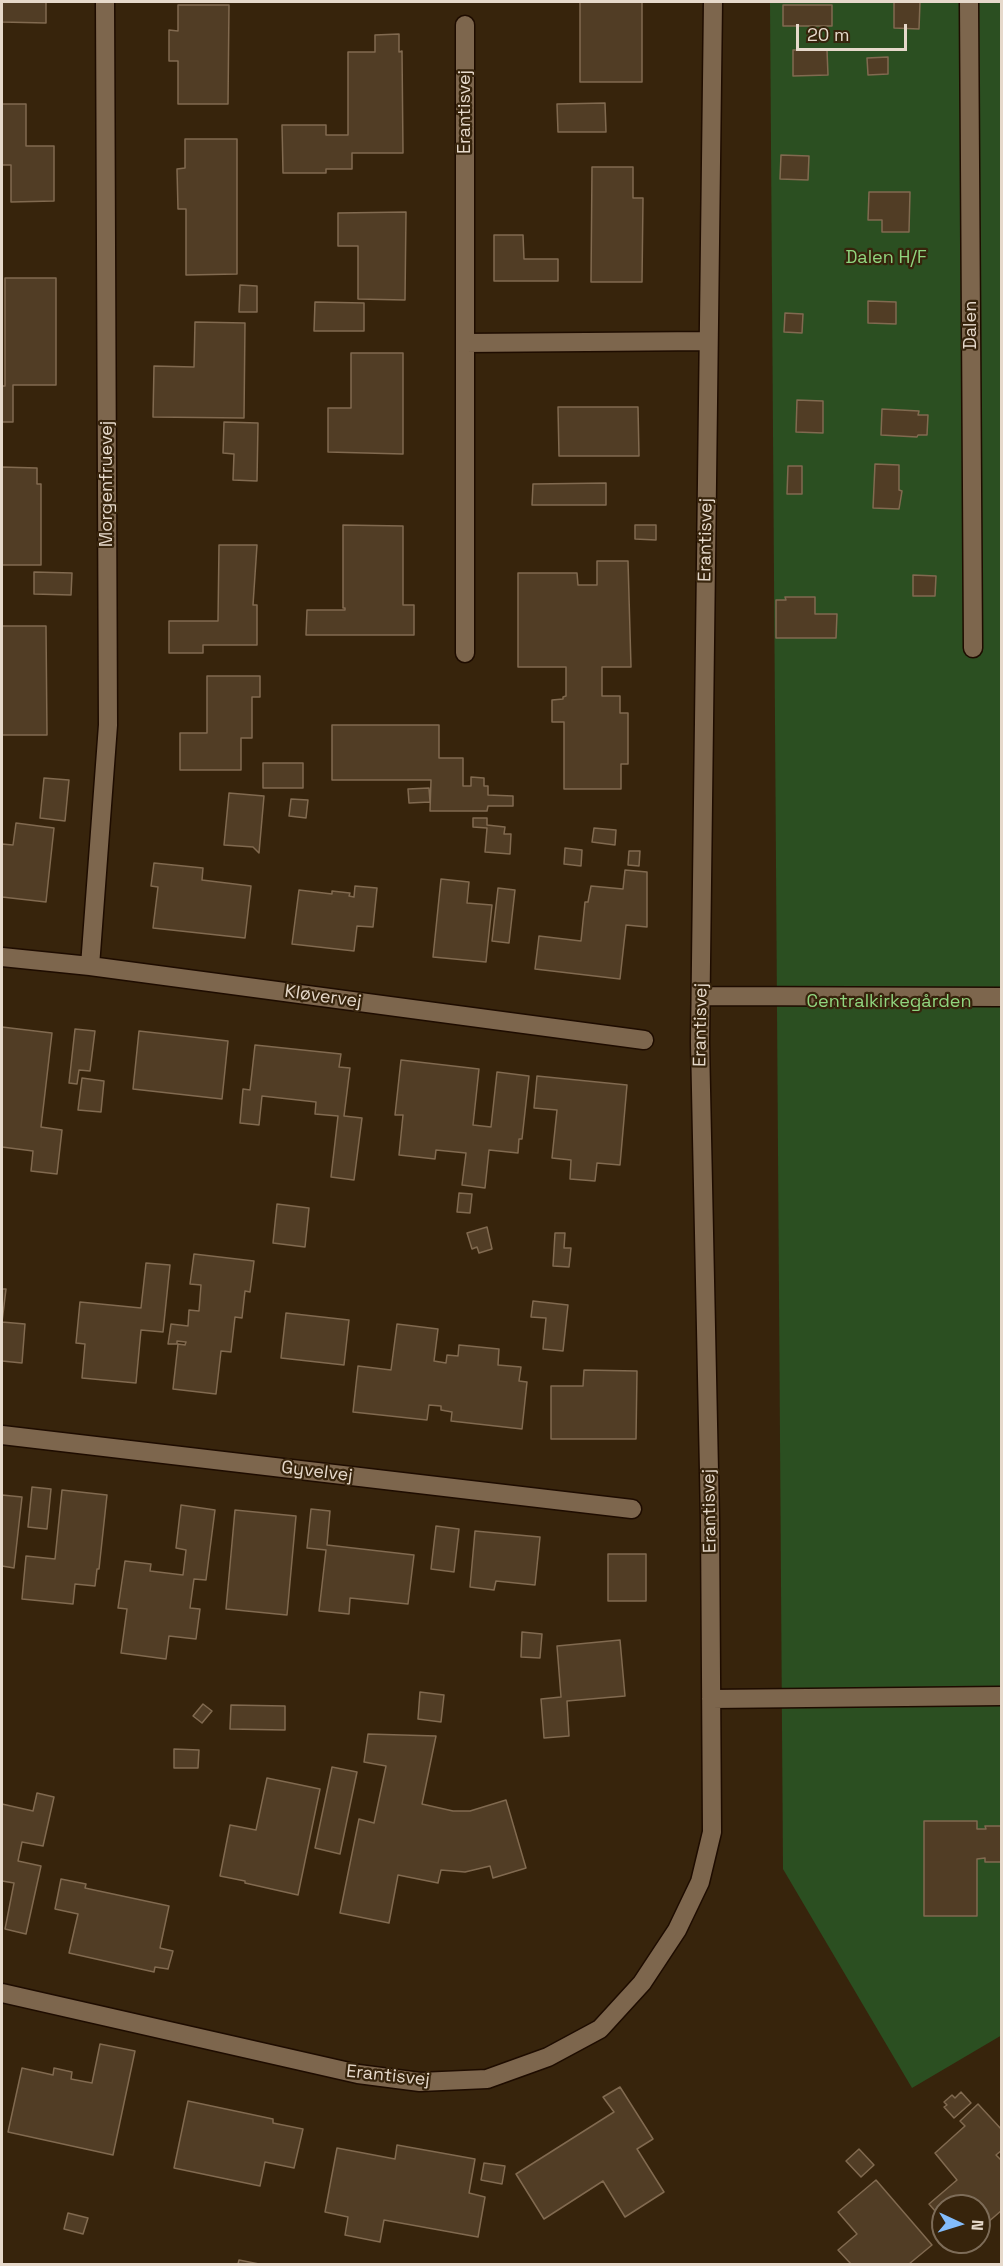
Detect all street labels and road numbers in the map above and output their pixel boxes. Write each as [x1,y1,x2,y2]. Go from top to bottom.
street label: Erantisvej [454,70,476,154]
street label: Dalen [960,301,982,349]
street label: Morgenfruevej [96,421,118,547]
street label: Erantisvej [694,498,718,582]
street label: Kløvervej [283,981,363,1013]
street label: Erantisvej [689,983,713,1067]
street label: Gyvelvej [280,1457,354,1487]
street label: Erantisvej [698,1469,722,1553]
street label: Erantisvej [345,2061,431,2091]

